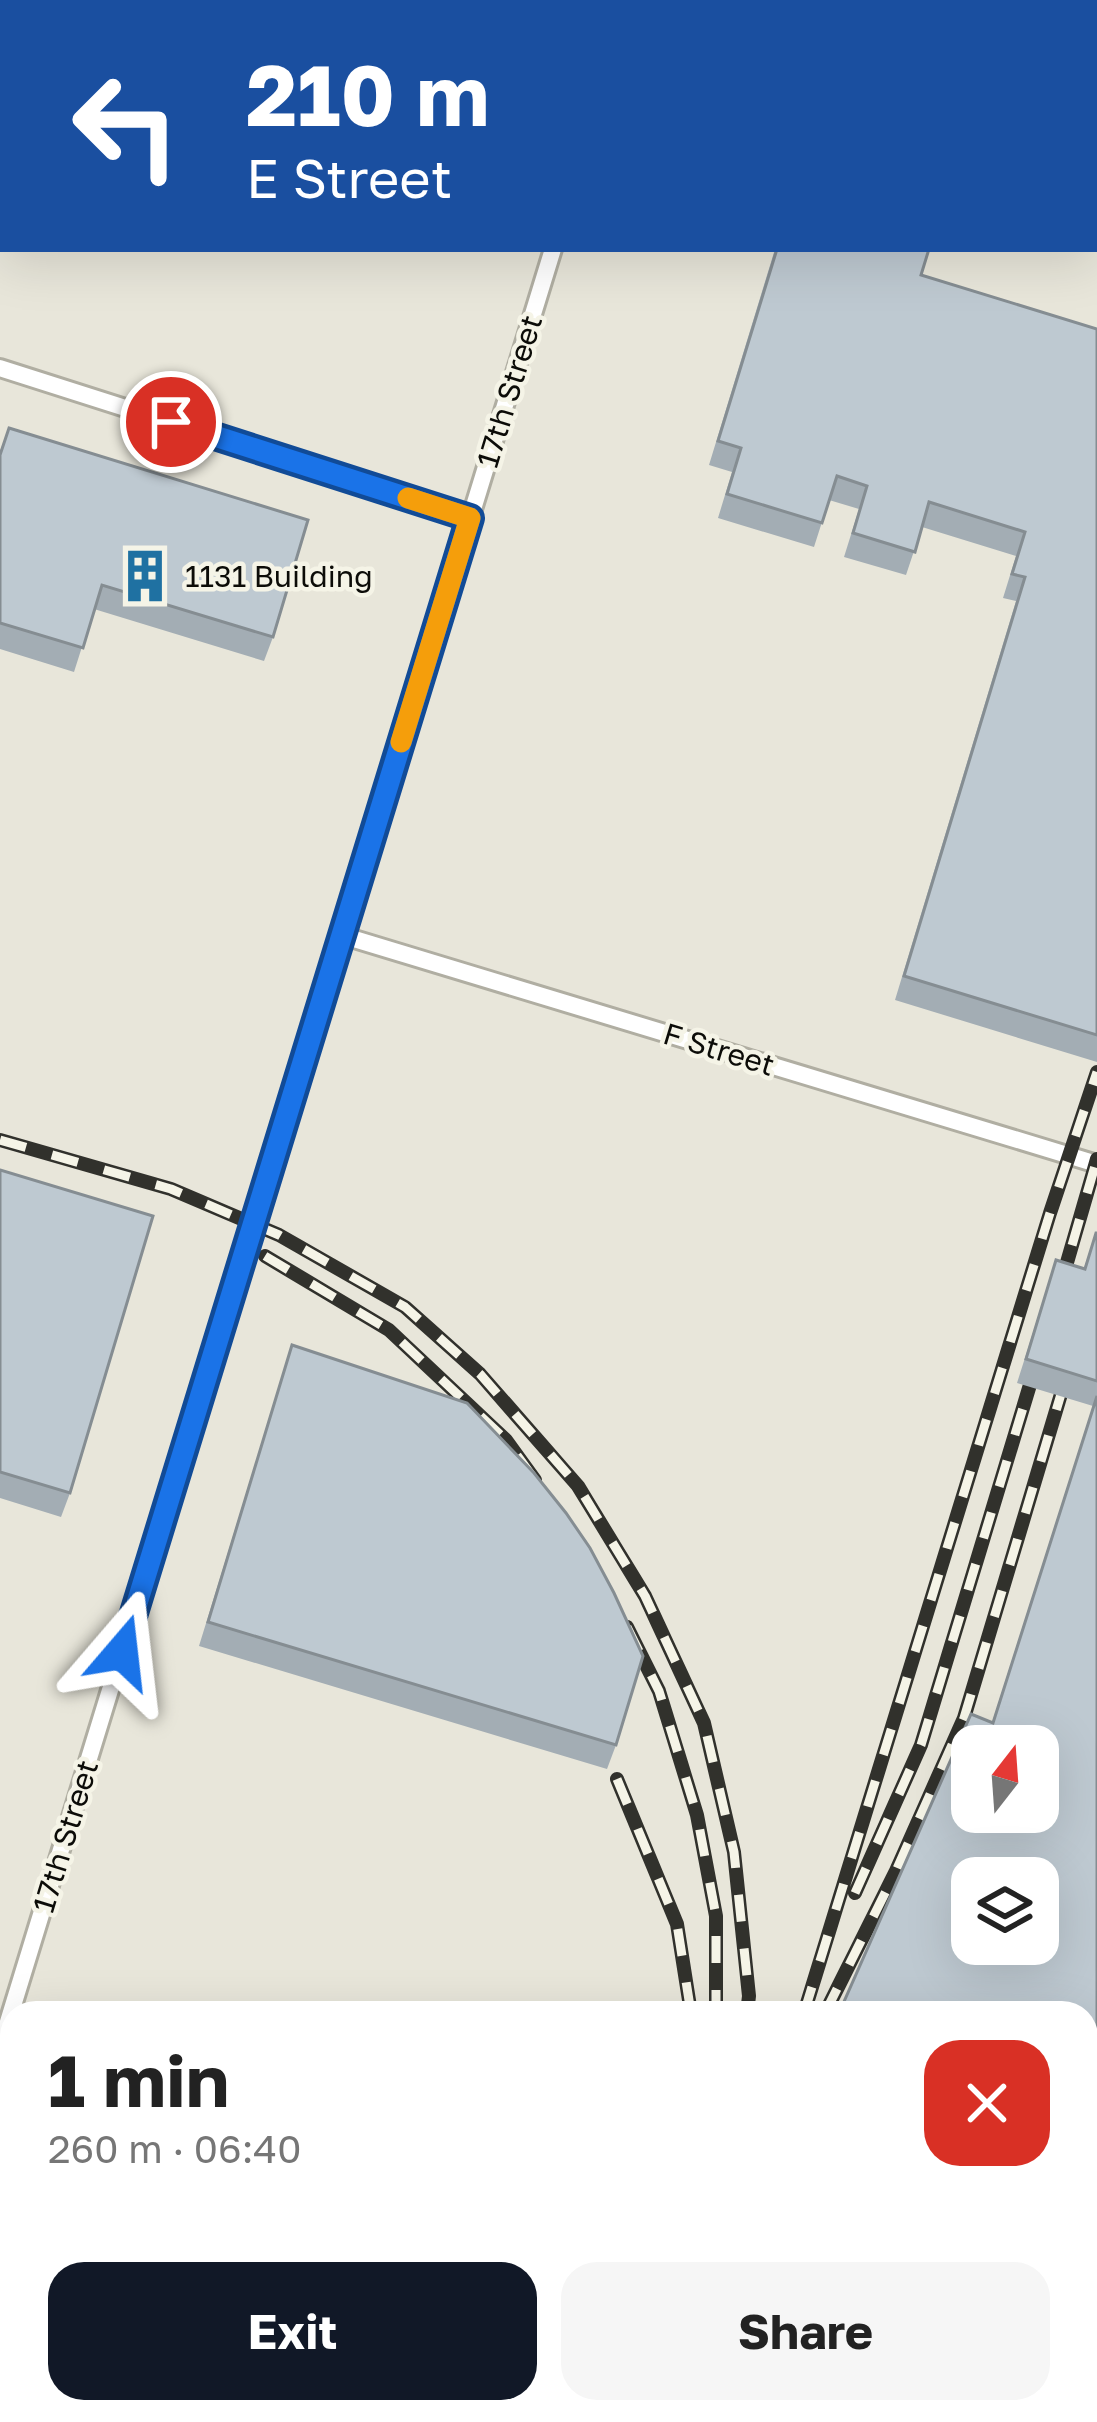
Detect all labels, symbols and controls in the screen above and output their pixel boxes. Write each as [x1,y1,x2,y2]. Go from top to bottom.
text: 210 m [246,44,490,144]
icon: left [48,48,204,204]
text: E Street [246,145,452,210]
street label: 17th Street [469,311,549,471]
pin [120,371,222,473]
icon: arrive [138,389,204,455]
building icon: 1131 Building [116,547,174,605]
place label: 1131 Building [185,558,373,594]
street label: F Street [659,1015,779,1083]
position arrow [59,1589,185,1715]
north arrow [951,1725,1059,1833]
map controls [951,1725,1059,1965]
street label: 17th Street [25,1756,105,1916]
button: layers [951,1857,1059,1965]
text: 1 min [48,2036,229,2123]
button: close [924,2040,1050,2166]
text: 260 m · 06:40 [48,2125,301,2172]
button: Exit [48,2262,537,2400]
button: Share [561,2262,1050,2400]

